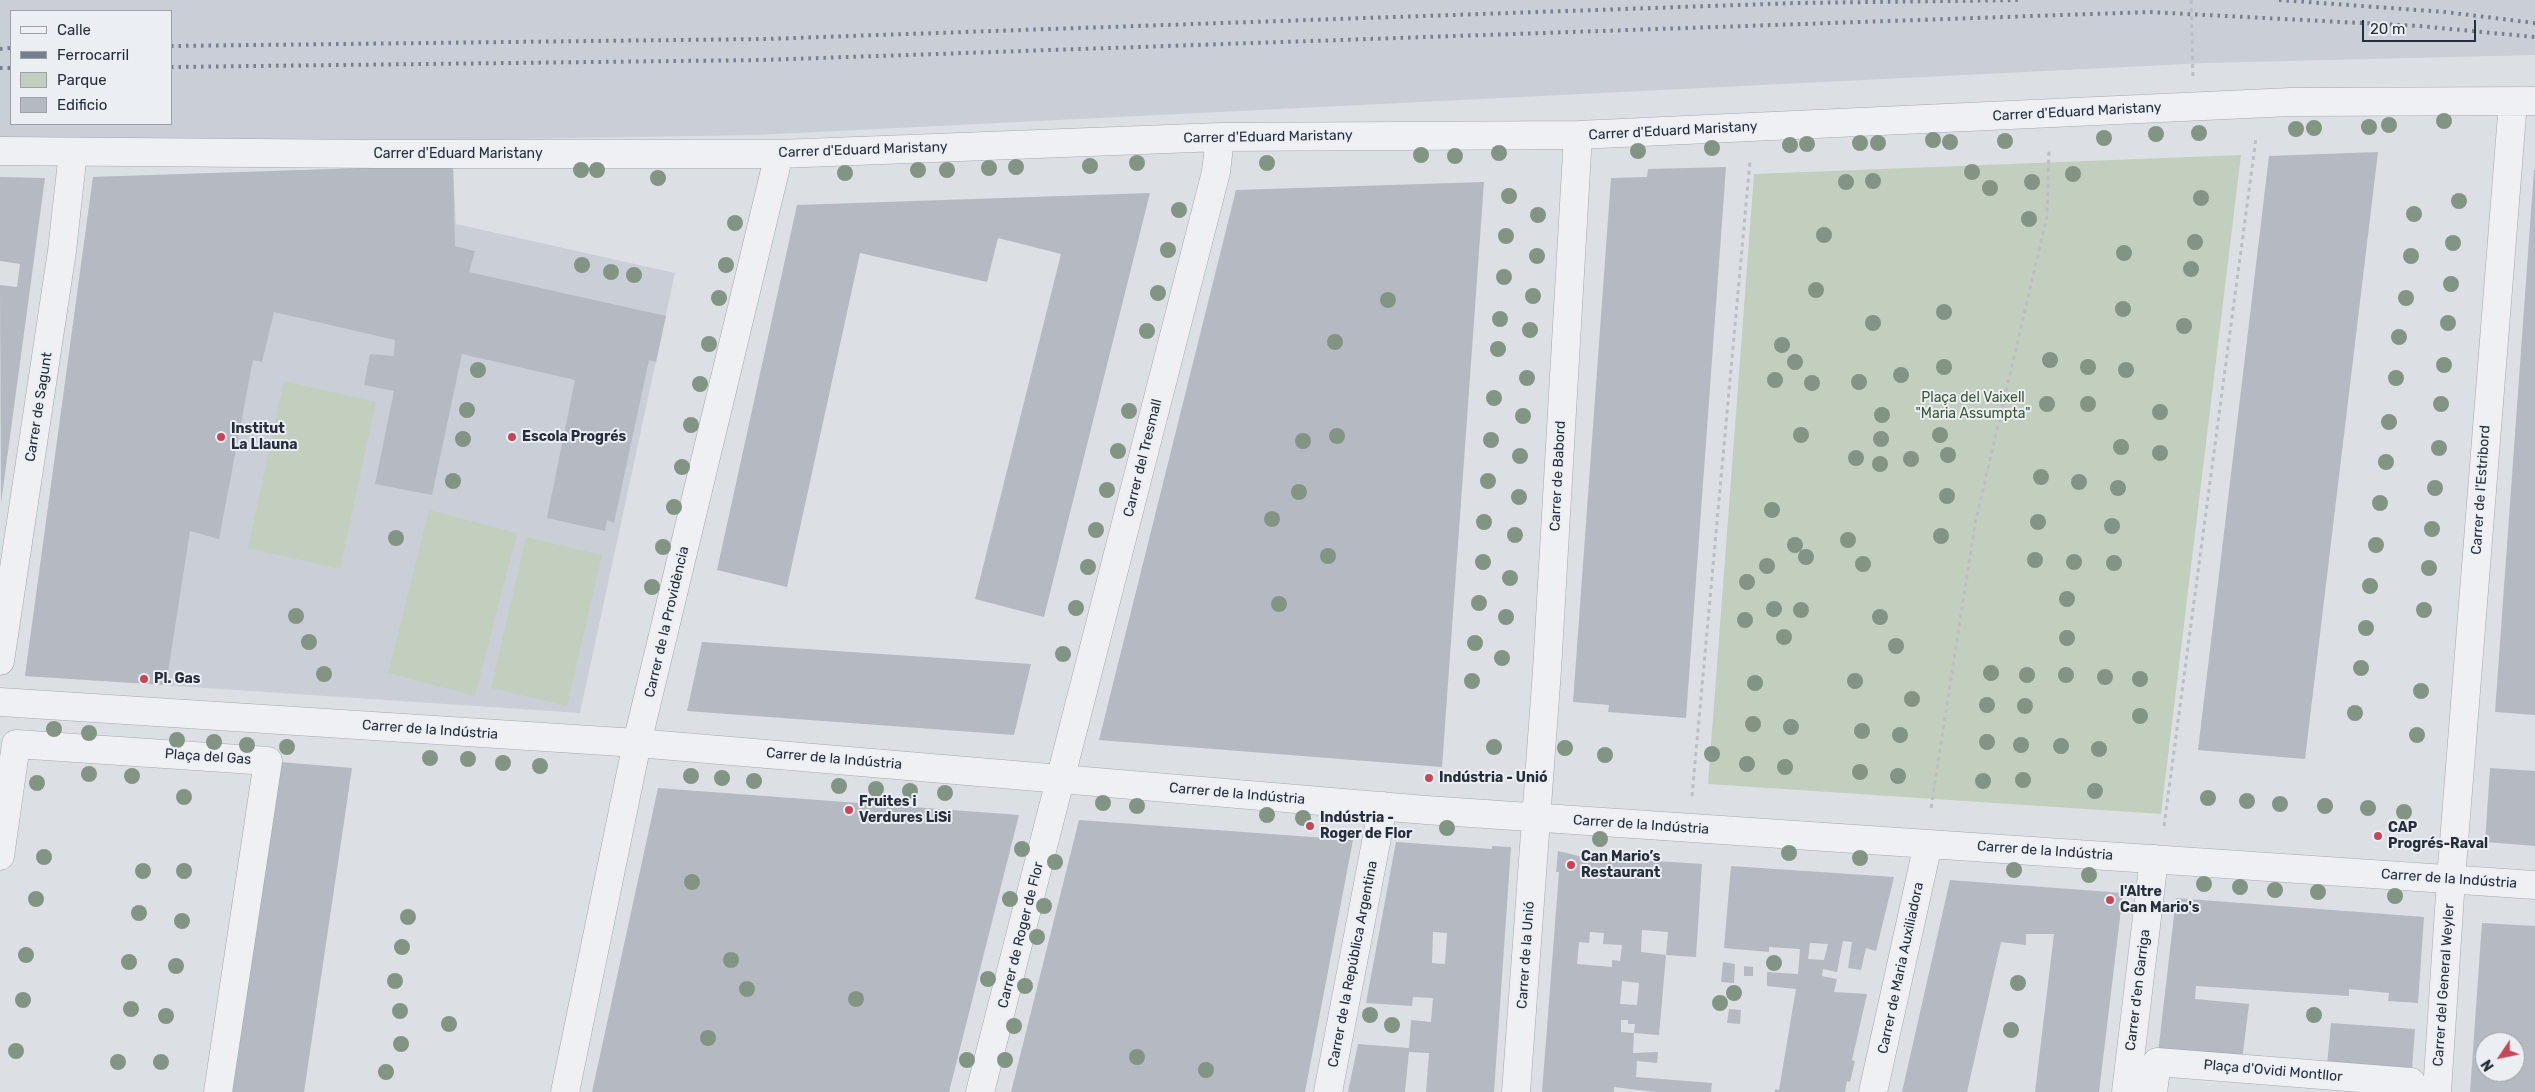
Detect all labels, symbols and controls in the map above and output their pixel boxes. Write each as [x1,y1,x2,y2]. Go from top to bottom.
legend [10,10,172,125]
scale bar [2365,10,2479,42]
text: 20 m [2370,20,2405,38]
text: Calle [57,21,91,39]
text: Ferrocarril [57,46,129,64]
text: Parque [57,71,107,89]
text: Edificio [57,96,107,114]
street label: Carrer d'Eduard Maristany [1992,99,2162,125]
street label: Carrer d'Eduard Maristany [1588,118,1758,144]
street label: Carrer d'Eduard Maristany [1183,127,1353,147]
street label: Carrer d'Eduard Maristany [778,139,948,161]
street label: Carrer d'Eduard Maristany [373,146,543,162]
street label: Carrer de Sagunt [22,351,56,463]
park label: Plaça del Vaixell "Maria Assumpta" [1916,390,2030,422]
street label: Carrer del Tresmall [1120,397,1166,519]
street label: Carrer de Babord [1547,420,1569,532]
place label: Institut La Llauna [231,421,297,454]
street label: Carrer de l'Estribord [2468,425,2494,555]
place label: Escola Progrés [522,429,626,445]
marker: Institut La Llauna [215,431,227,443]
marker: Escola Progrés [506,431,518,443]
street label: Carrer de la Providència [641,545,693,699]
place label: Pl. Gas [154,671,201,687]
marker: Pl. Gas [138,673,150,685]
street label: Carrer de la Indústria [361,717,499,743]
street label: Carrer de la Indústria [765,745,903,773]
street label: Plaça del Gas [164,746,252,768]
place label: Indústria - Unió [1439,770,1548,786]
marker: Indústria - Unió [1423,772,1435,784]
street label: Carrer de la Indústria [1168,780,1306,808]
place label: Fruites i Verdures LiSi [859,794,951,826]
marker: Fruites i Verdures LiSi [843,804,855,816]
place label: Indústria - Roger de Flor [1320,810,1412,842]
street label: Carrer de la Indústria [1572,812,1710,838]
marker: Indústria - Roger de Flor [1304,820,1316,832]
place label: CAP Progrés-Raval [2388,820,2488,852]
marker: CAP Progrés-Raval [2372,830,2384,842]
street label: Carrer de la Indústria [1976,838,2114,864]
place label: Can Mario’s Restaurant [1581,849,1661,882]
street label: Carrer de la República Argentina [1325,859,1381,1069]
marker: Can Mario’s Restaurant [1565,859,1577,871]
street label: Carrer de Roger de Flor [995,860,1047,1010]
street label: Carrer de la Indústria [2380,866,2518,892]
street label: Carrer de Maria Auxiliadora [1875,881,1927,1055]
place label: l'Altre Can Mario's [2120,884,2199,916]
marker: l'Altre Can Mario's [2104,894,2116,906]
street label: Carrer de la Unió [1514,901,1538,1009]
street label: Carrer del General Weyler [2430,903,2458,1067]
street label: Carrer d'en Garriga [2122,928,2154,1052]
north arrow [2475,1032,2525,1082]
text: N [2478,1056,2498,1074]
street label: Plaça d'Ovidi Montllor [2203,1057,2343,1085]

